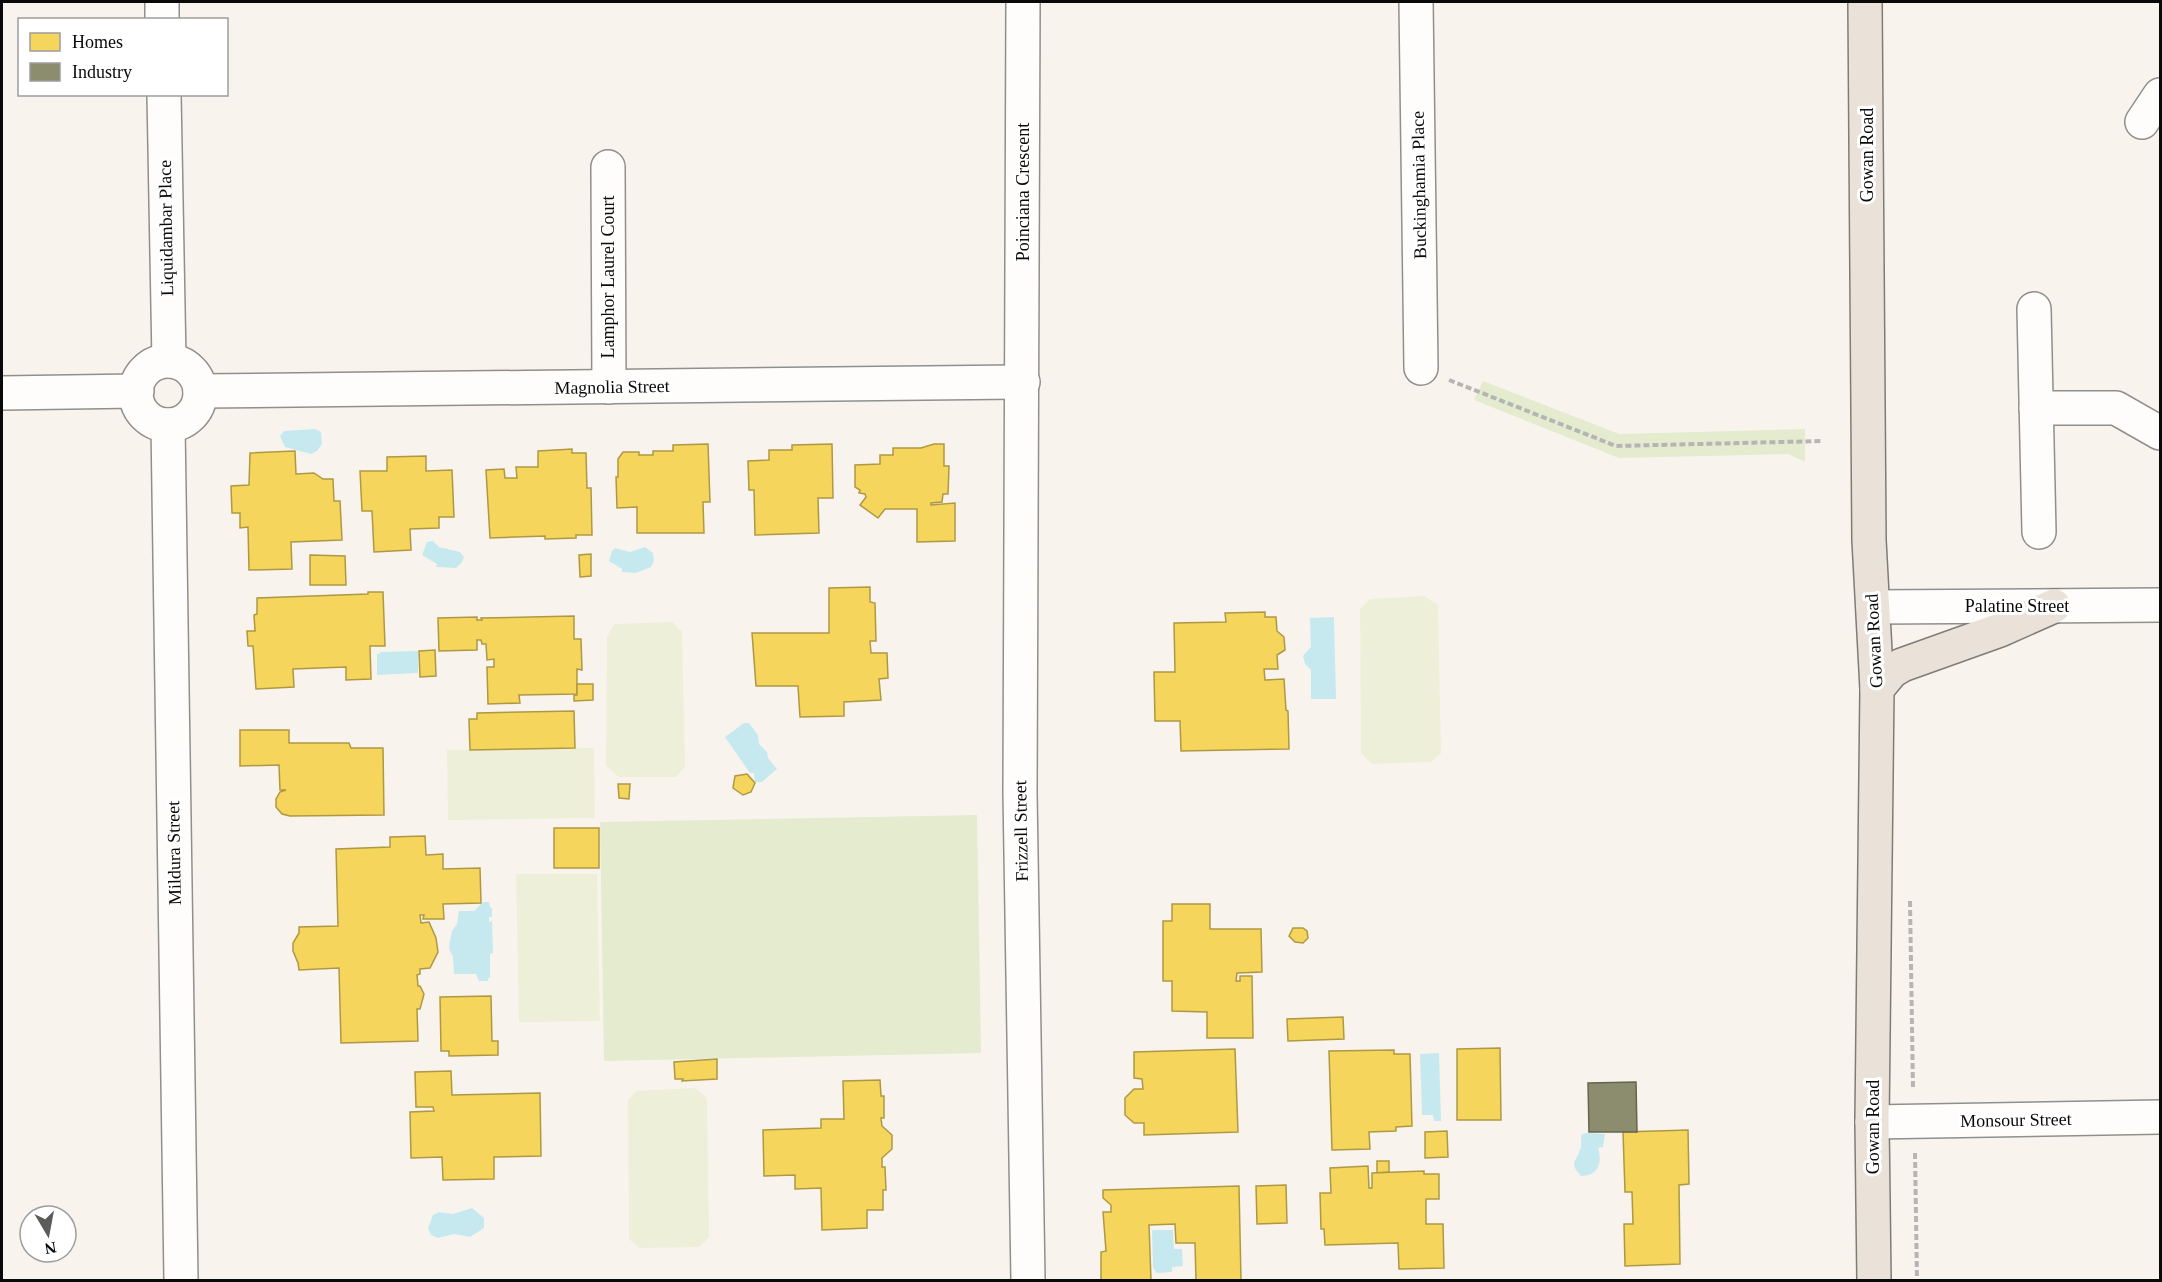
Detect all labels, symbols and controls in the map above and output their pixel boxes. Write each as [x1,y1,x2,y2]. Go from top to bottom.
legend [18,18,228,96]
text: Homes [72,32,123,52]
text: Industry [72,62,132,82]
street label: Gowan Road [1857,108,1877,202]
street label: Buckinghamia Place [1408,111,1430,259]
street label: Poinciana Crescent [1013,123,1033,261]
street label: Liquidambar Place [155,160,177,296]
street label: Lamphor Laurel Court [598,196,618,358]
street label: Magnolia Street [554,376,670,398]
street label: Gowan Road [1862,593,1886,689]
street label: Palatine Street [1965,596,2069,616]
street label: Frizzell Street [1010,780,1032,882]
street label: Mildura Street [163,801,185,905]
street label: Gowan Road [1863,1080,1883,1174]
street label: Monsour Street [1960,1109,2072,1131]
north arrow [18,1204,78,1264]
text: N [43,1239,58,1258]

